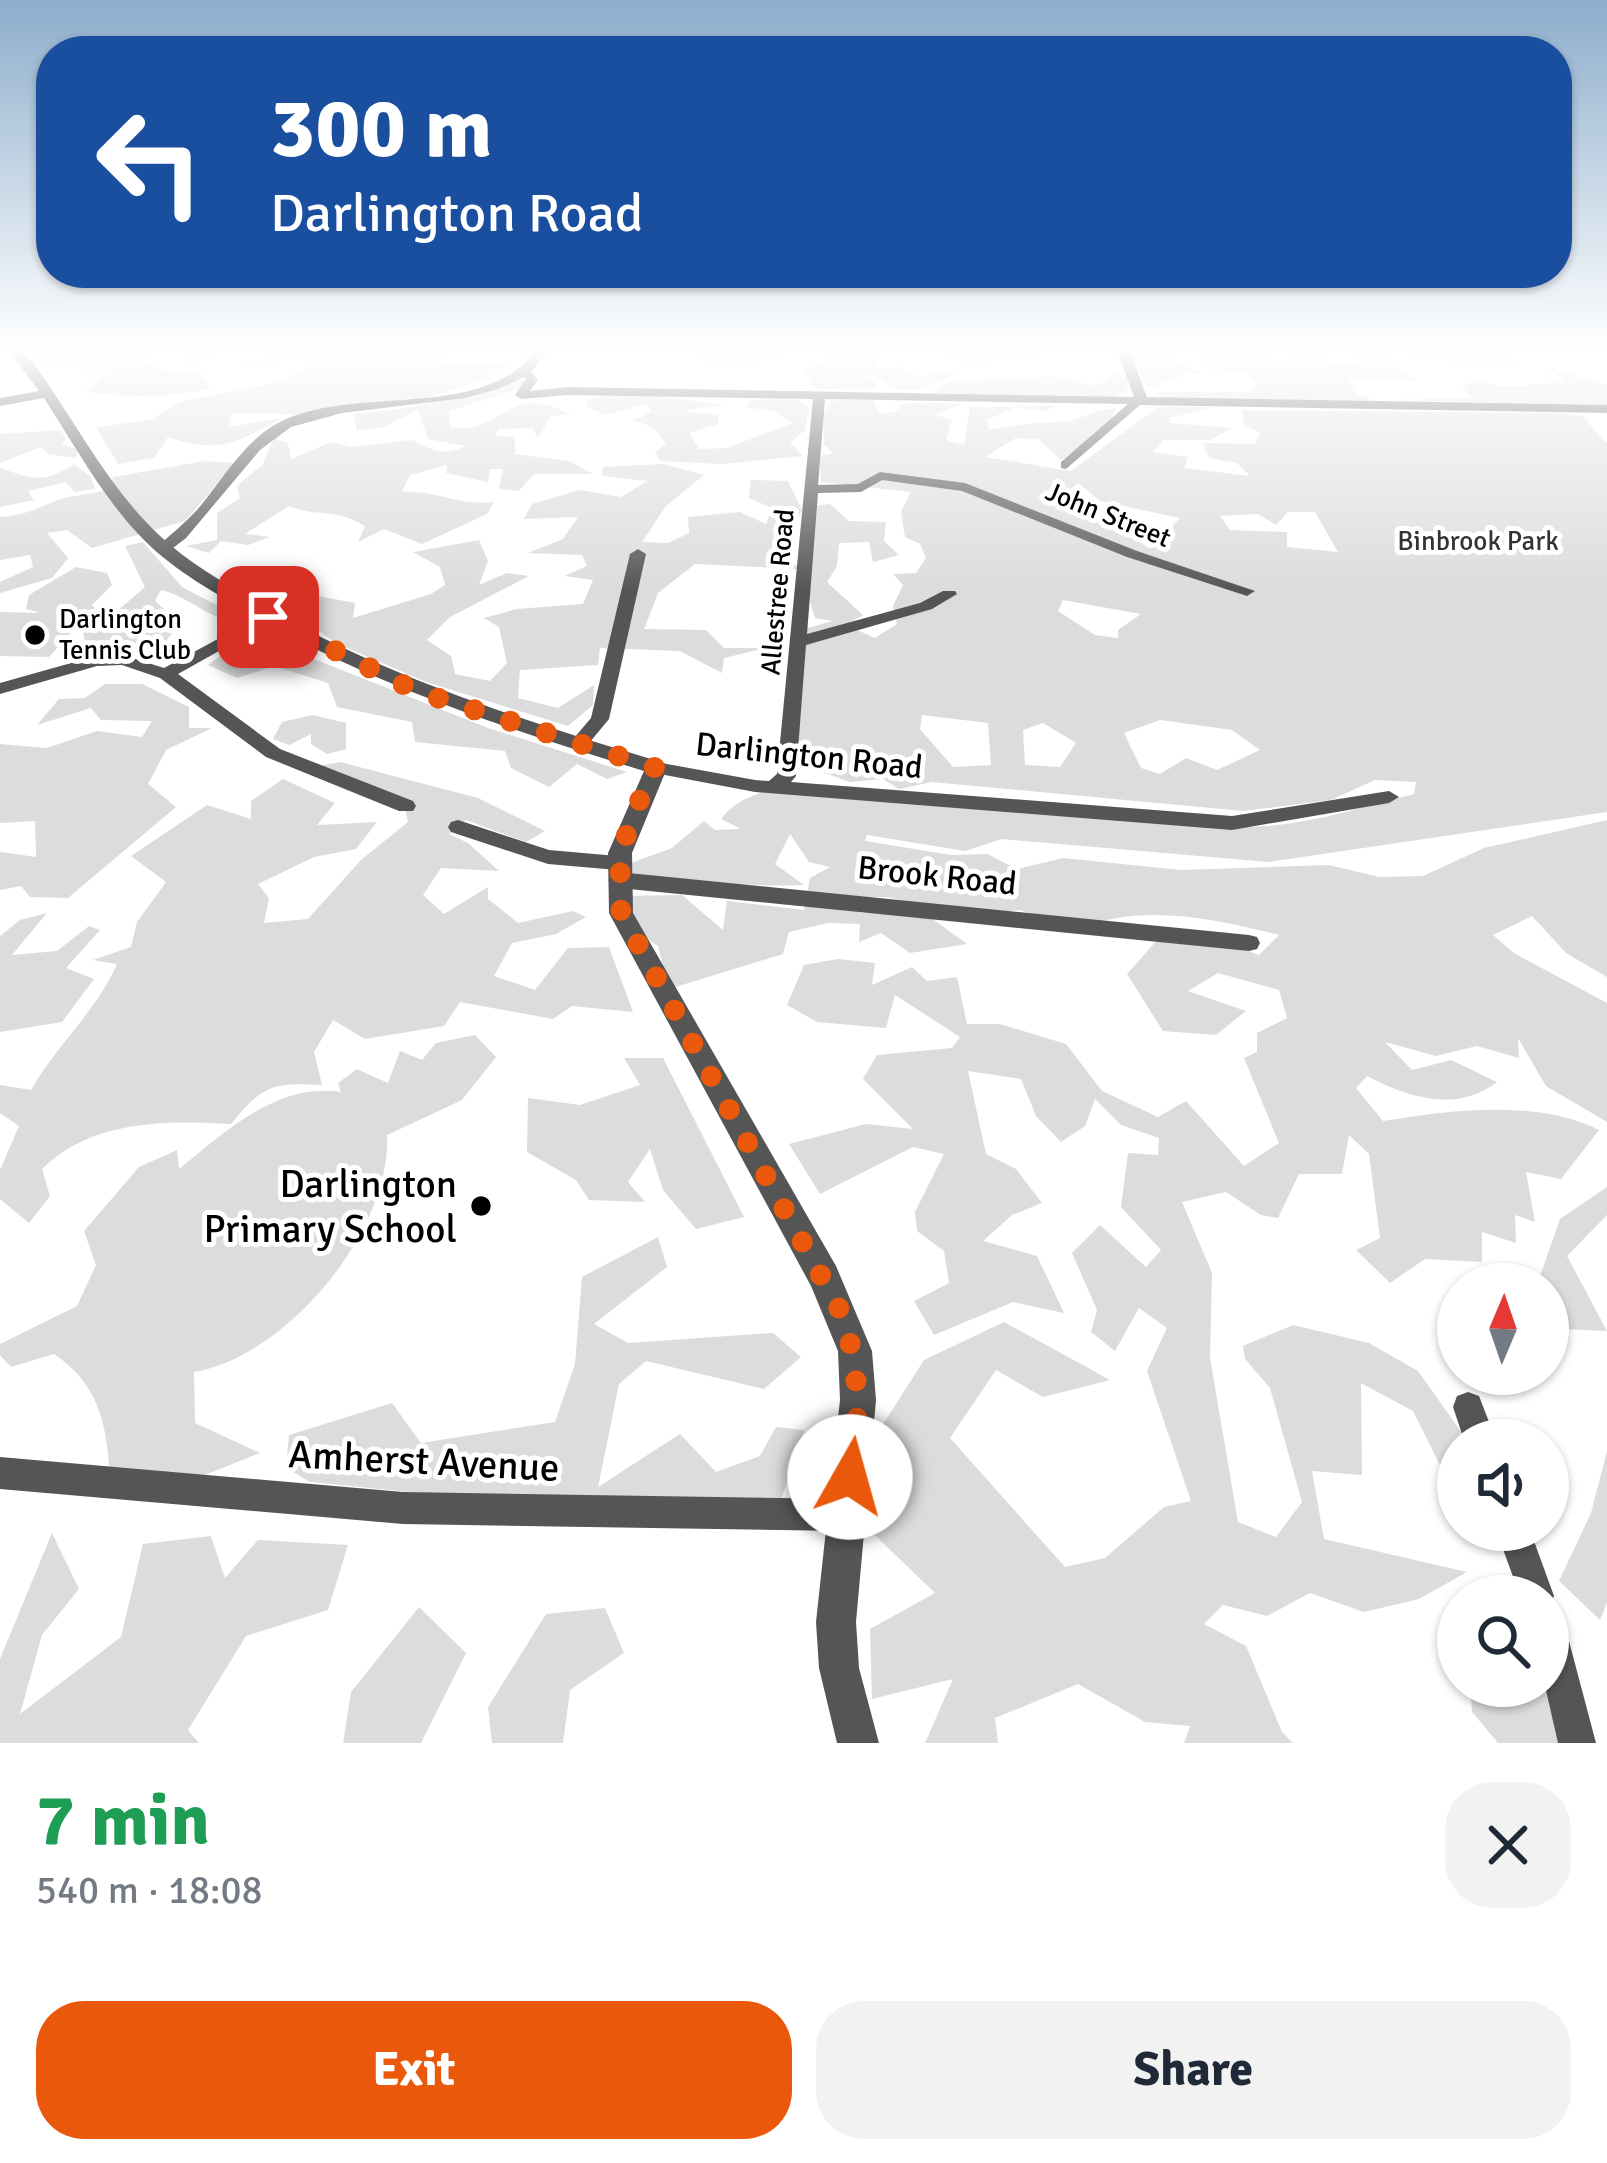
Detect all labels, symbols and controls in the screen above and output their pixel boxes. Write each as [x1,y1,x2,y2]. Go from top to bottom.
text: 300 m [270,77,492,181]
icon: left [72,84,228,240]
text: Darlington Road [270,180,643,247]
street label: John Street [1041,475,1175,555]
street label: Allestree Road [754,508,802,676]
park label: Binbrook Park [1397,525,1559,558]
pin [217,566,319,668]
icon: arrive [235,584,301,650]
place label: Darlington Tennis Club [59,603,191,667]
marker: Darlington Tennis Club [22,622,48,648]
street label: Darlington Road [693,724,925,788]
street label: Brook Road [855,847,1019,905]
place label: Darlington Primary School [204,1160,457,1253]
marker: Darlington Primary School [468,1193,494,1219]
north arrow [1437,1263,1569,1395]
map controls [1437,1263,1569,1707]
position arrow [787,1414,913,1540]
button: sound [1437,1419,1569,1551]
street label: Amherst Avenue [287,1430,561,1492]
button: search [1437,1575,1569,1707]
text: 7 min [36,1776,210,1865]
button: close [1445,1782,1571,1908]
text: 540 m · 18:08 [36,1866,263,1914]
button: Exit [36,2001,792,2139]
button: Share [816,2001,1571,2139]

